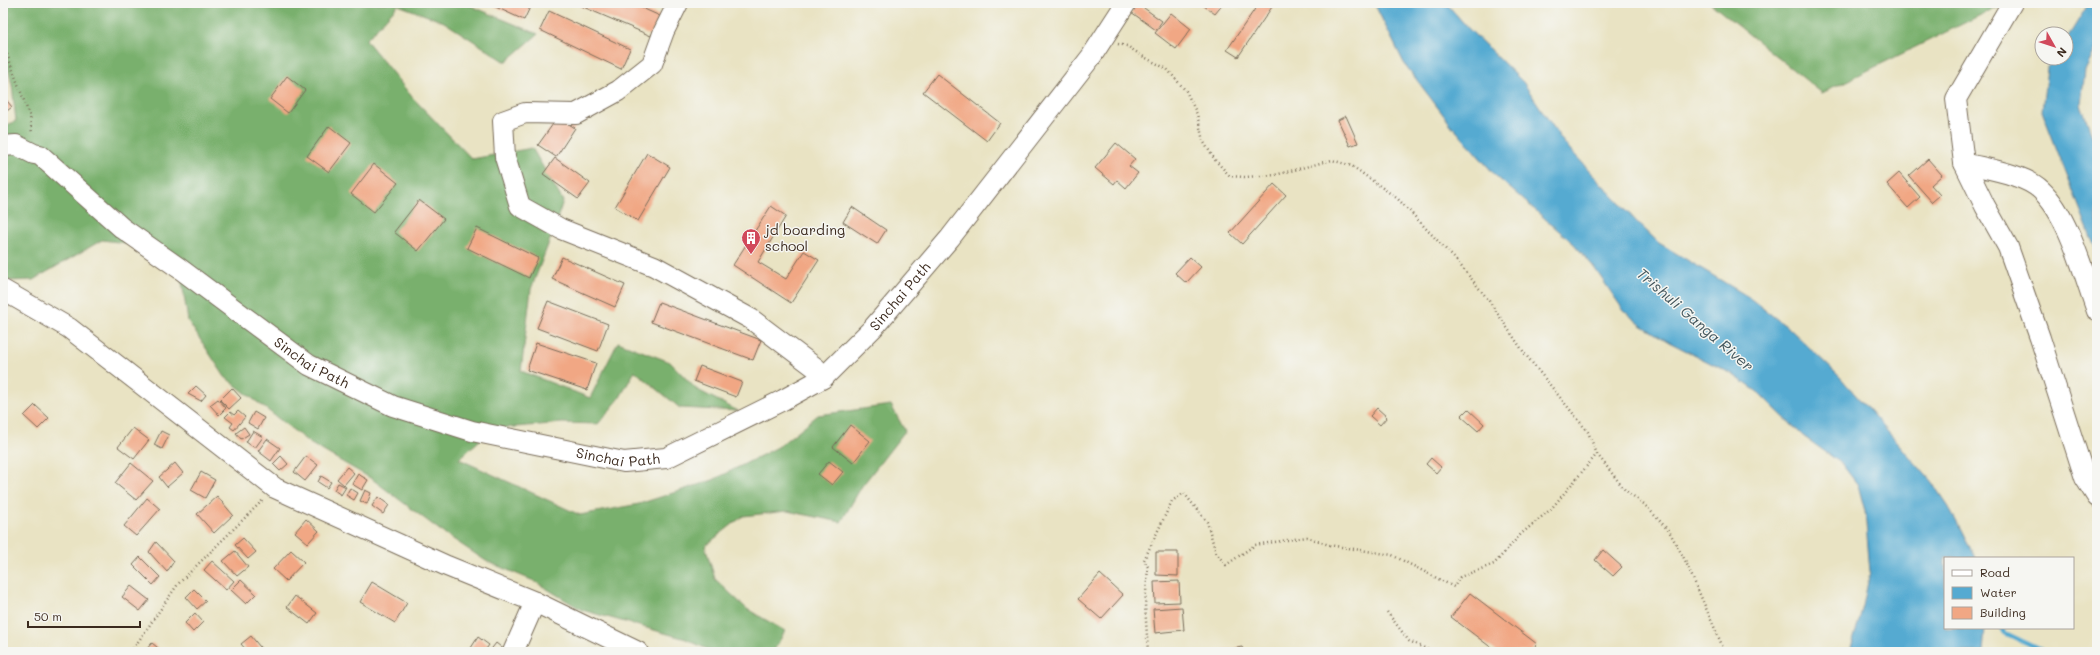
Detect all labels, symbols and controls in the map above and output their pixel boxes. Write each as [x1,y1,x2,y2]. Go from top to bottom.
north arrow [2034,26,2074,66]
text: N [2054,45,2071,61]
place label: jd boarding school [763,220,845,255]
building icon: jd boarding school [740,227,762,255]
street label: Sinchai Path [865,258,935,335]
water label: Trishuli Ganga River [1633,263,1758,376]
street label: Sinchai Path [270,332,353,392]
street label: Sinchai Path [574,442,661,471]
legend [1944,557,2074,629]
text: Road [1980,564,2010,580]
text: Water [1980,584,2017,600]
scale bar [28,603,140,629]
text: Building [1980,604,2026,620]
text: 50 m [34,608,62,624]

